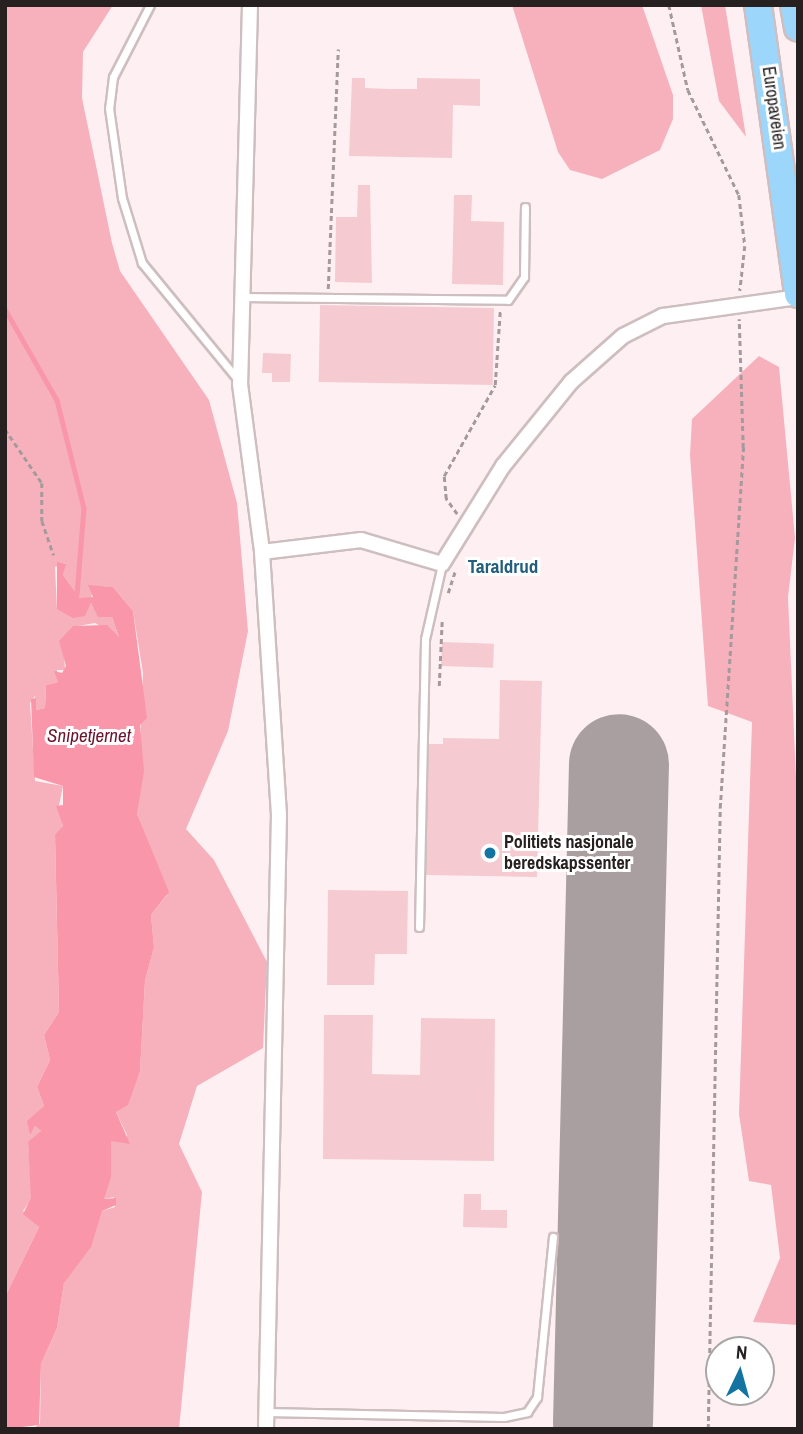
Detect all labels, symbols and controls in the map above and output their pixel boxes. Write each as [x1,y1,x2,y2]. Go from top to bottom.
street label: Europaveien [757,65,791,151]
district label: Taraldrud [468,556,538,578]
water label: Snipetjernet [47,725,131,747]
place label: Politiets nasjonale beredskapssenter [504,832,634,874]
marker: Politiets nasjonale beredskapssenter [482,845,498,861]
north arrow [705,1336,775,1406]
text: N [735,1339,748,1366]

